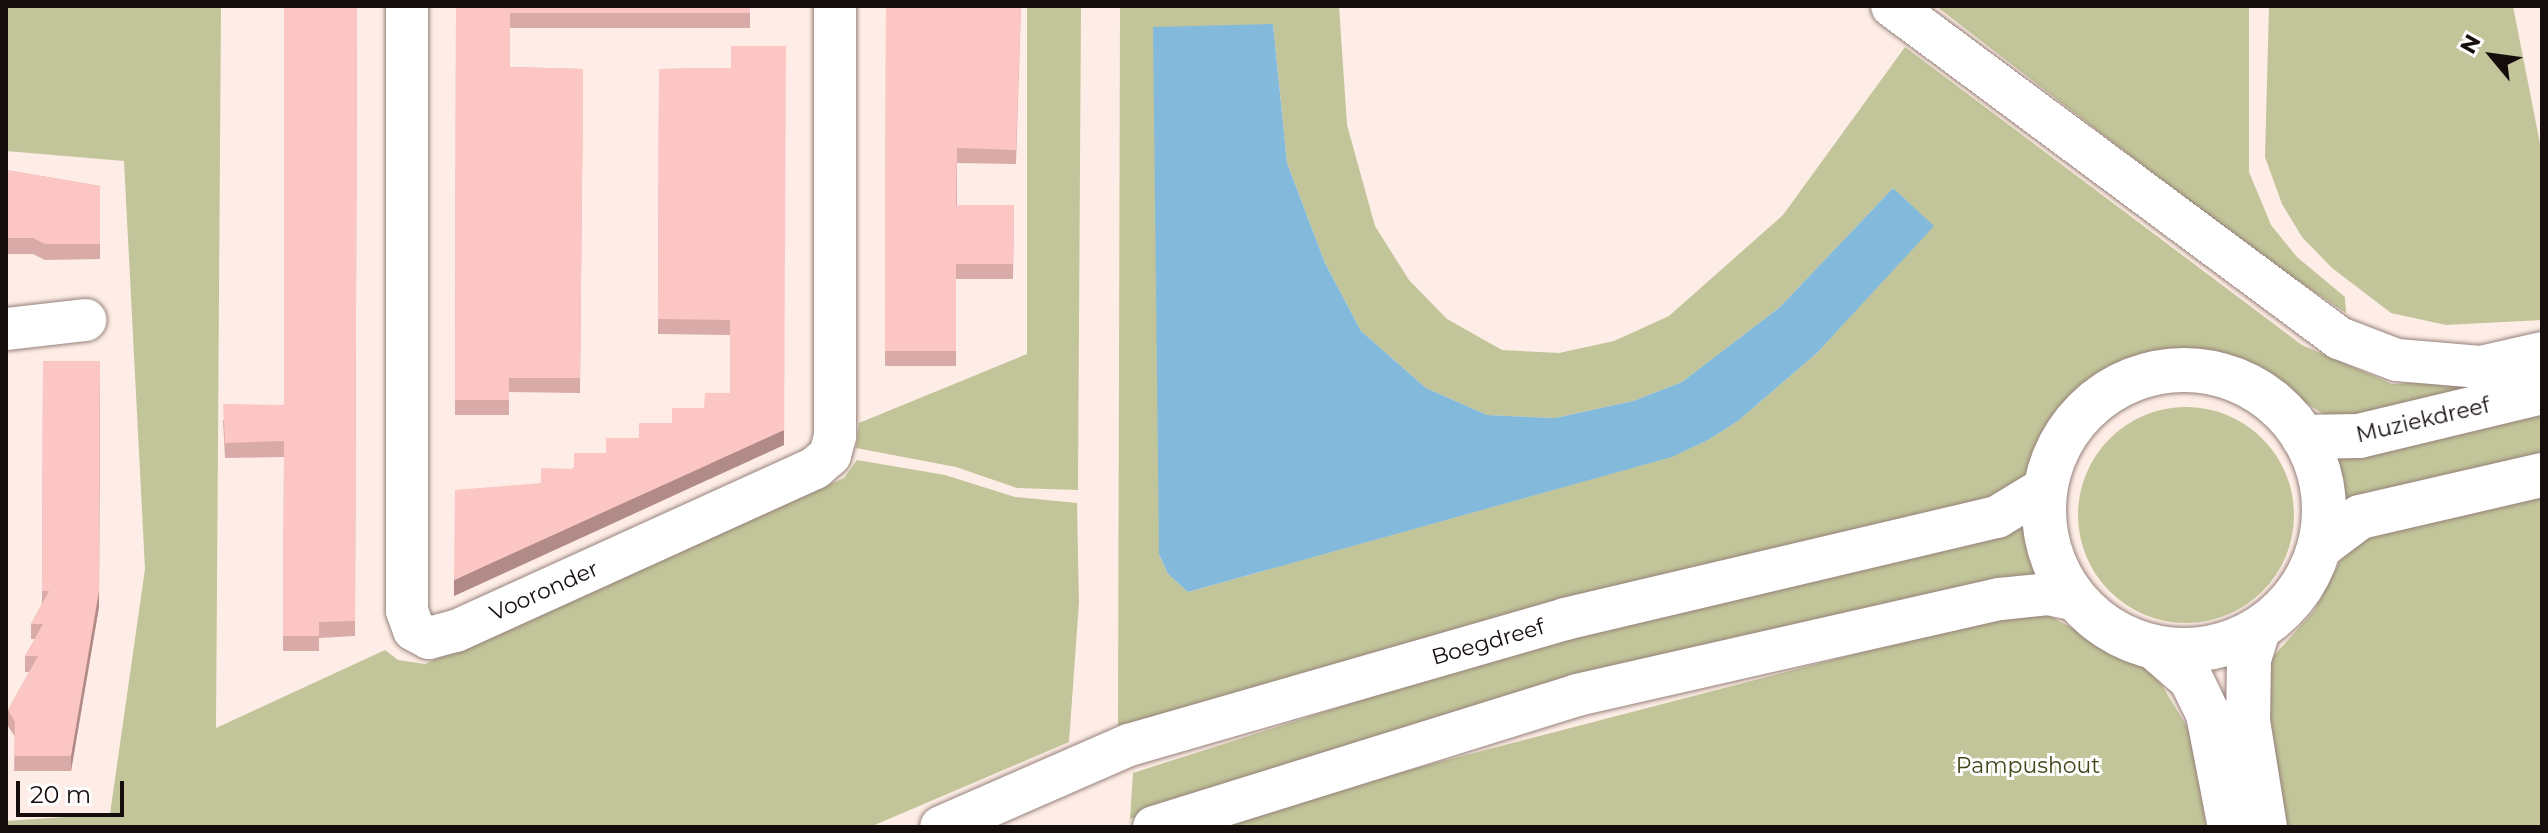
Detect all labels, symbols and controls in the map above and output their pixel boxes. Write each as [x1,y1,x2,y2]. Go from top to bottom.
north arrow [2452,16,2532,96]
text: N [2454,30,2487,58]
street label: Muziekdreef [2354,392,2492,448]
street label: Vooronder [486,555,602,627]
street label: Boegdreef [1428,613,1548,671]
park label: Pampushout [1956,753,2100,779]
scale bar [20,765,128,815]
text: 20 m [30,780,91,809]

